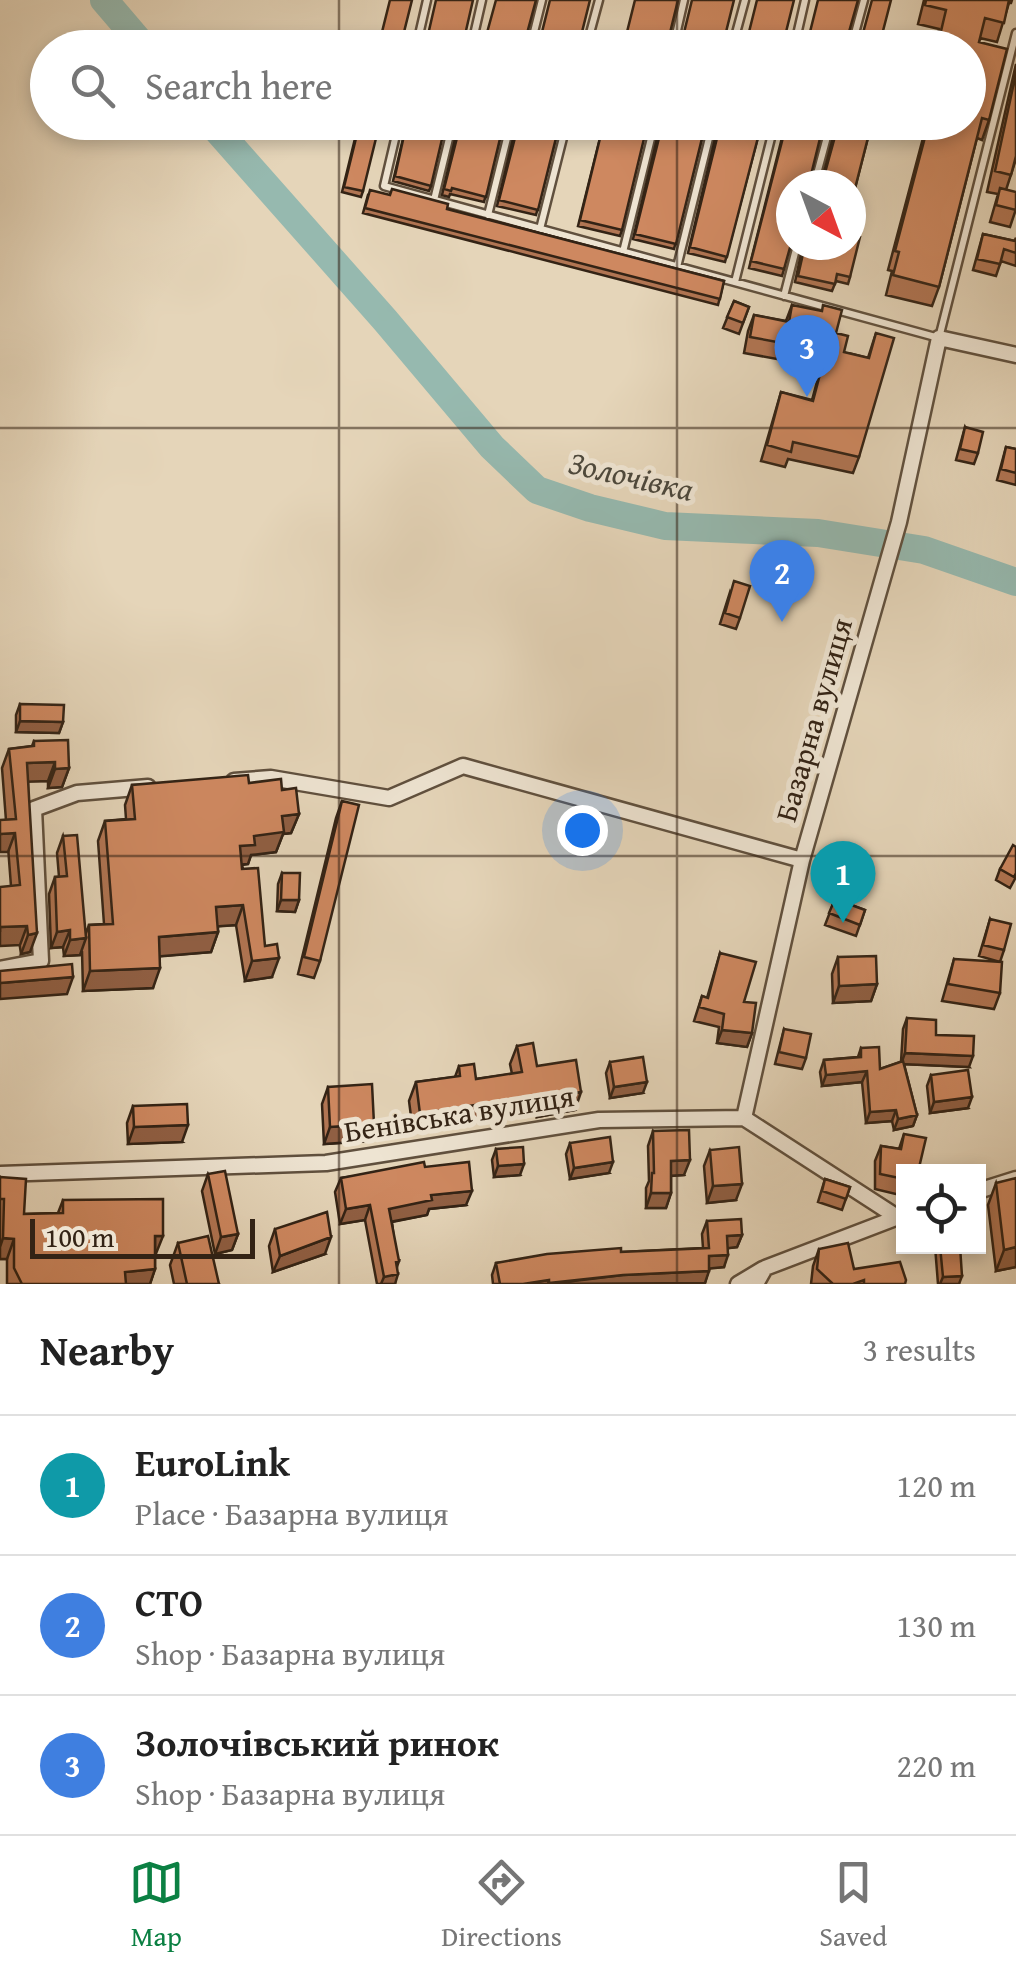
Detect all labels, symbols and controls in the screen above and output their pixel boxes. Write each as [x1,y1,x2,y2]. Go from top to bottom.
search box [30,30,986,140]
text: Search here [145,57,333,113]
icon: search [65,58,120,113]
north arrow [776,170,866,260]
pin: 3 [774,314,840,397]
water label: Золочівка [564,438,698,513]
pin: 2 [750,540,814,622]
street label: Базарна вулиця [763,613,863,827]
your location [557,805,608,856]
pin: 1 [810,840,876,923]
street label: Бенівська вулиця [341,1073,577,1153]
map controls [896,1164,986,1254]
button: locate [896,1164,986,1254]
scale bar [30,1214,255,1258]
text: 100 m [45,1216,114,1257]
text: Nearby [40,1319,174,1380]
text: 3 results [863,1326,976,1373]
text: EuroLink [135,1434,290,1490]
text: 1 [64,1462,81,1509]
text: 120 m [897,1462,976,1509]
text: Place · Базарна вулиця [135,1490,448,1537]
text: СТО [135,1574,203,1630]
text: 2 [64,1602,81,1649]
text: 130 m [897,1602,976,1649]
text: Shop · Базарна вулиця [135,1630,445,1677]
text: Золочівський ринок [135,1714,499,1770]
text: 3 [64,1742,81,1789]
text: 220 m [897,1742,976,1789]
text: Shop · Базарна вулиця [135,1770,445,1817]
tab: Map [129,1855,184,1956]
tab: Directions [441,1855,562,1956]
tab: Saved [819,1855,887,1956]

